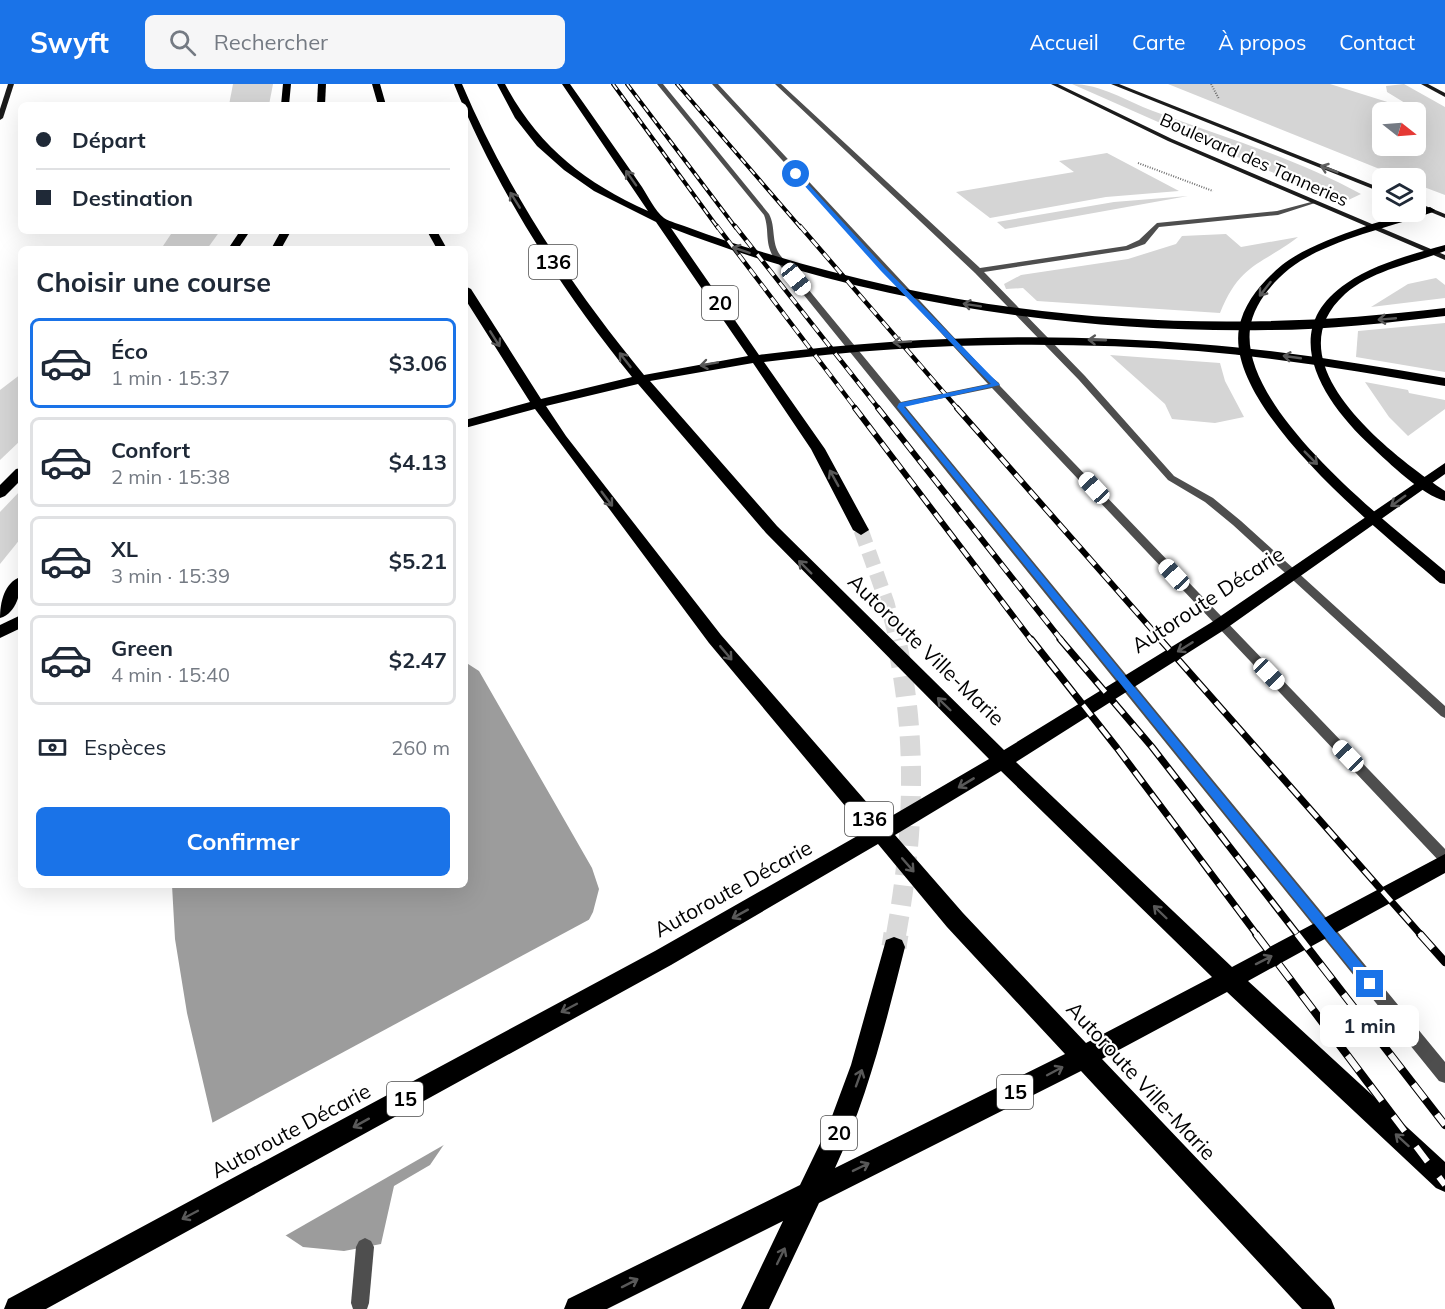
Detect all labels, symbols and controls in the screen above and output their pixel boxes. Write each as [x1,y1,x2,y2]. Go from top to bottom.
search box [145,15,565,69]
text: Swyft [30,25,109,60]
icon: search [166,26,199,59]
text: Rechercher [214,28,328,56]
text: Accueil [1029,29,1099,55]
text: Carte [1132,29,1185,55]
text: À propos [1218,29,1306,55]
text: Contact [1339,29,1415,55]
north arrow [1372,102,1426,156]
map controls [1372,102,1426,222]
street label: Boulevard des Tanneries [1156,108,1352,212]
text: Départ [72,126,146,154]
route start [782,160,809,187]
one-way arrow [1320,163,1339,174]
button: layers [1372,168,1426,222]
one-way arrow [625,170,637,186]
text: Destination [72,184,193,212]
one-way arrow [508,191,521,208]
one-way arrow [732,244,751,255]
road number: 136 [529,245,577,279]
car [778,259,814,299]
text: Choisir une course [36,265,271,299]
one-way arrow [1258,280,1271,296]
road number: 20 [702,286,738,320]
one-way arrow [962,299,982,310]
one-way arrow [1377,314,1397,325]
one-way arrow [490,330,502,347]
one-way arrow [1088,335,1108,346]
icon: car [39,336,93,390]
text: Éco [111,337,148,365]
one-way arrow [893,337,913,348]
text: $3.06 [389,349,447,377]
one-way arrow [1282,351,1302,362]
one-way arrow [619,352,632,368]
one-way arrow [699,359,719,370]
text: 1 min · 15:37 [111,365,230,390]
icon: car [39,435,93,489]
text: Confort [111,436,190,464]
text: $4.13 [389,448,447,476]
one-way arrow [1303,451,1318,466]
text: 2 min · 15:38 [111,464,230,489]
car [1075,469,1113,507]
one-way arrow [828,470,839,488]
one-way arrow [600,491,613,507]
one-way arrow [1390,495,1406,507]
icon: car [39,534,93,588]
text: XL [111,535,138,563]
street label: Autoroute Décarie [1126,540,1289,658]
text: $5.21 [389,547,447,575]
car [1155,556,1193,594]
one-way arrow [798,559,813,574]
text: 3 min · 15:39 [111,563,230,588]
street label: Autoroute Ville-Marie [843,568,1010,731]
icon: car [39,633,93,687]
text: Green [111,634,173,662]
one-way arrow [1177,642,1194,654]
one-way arrow [720,645,733,661]
text: $2.47 [389,646,447,674]
car [1250,655,1288,693]
text: 4 min · 15:40 [111,662,230,687]
one-way arrow [937,696,952,711]
icon: cash [36,731,69,764]
text: Espèces [84,733,166,761]
text: 260 m [391,735,450,760]
car [1329,737,1367,775]
one-way arrow [958,778,975,790]
road number: 136 [845,802,893,836]
button: Confirmer [36,807,450,876]
street label: Autoroute Décarie [649,834,816,942]
one-way arrow [901,857,915,872]
one-way arrow [1153,905,1168,919]
one-way arrow [732,908,749,920]
one-way arrow [1255,954,1272,966]
route end [1356,970,1383,997]
street label: Autoroute Ville-Marie [1061,996,1222,1165]
one-way arrow [560,1003,578,1014]
callout: 1 min [1320,1005,1420,1047]
text: 1 min [1343,1013,1396,1038]
one-way arrow [1045,1065,1063,1076]
one-way arrow [854,1069,865,1088]
road number: 15 [997,1075,1033,1109]
street label: Autoroute Décarie [206,1077,375,1183]
road number: 15 [387,1082,423,1116]
road number: 20 [821,1116,857,1150]
one-way arrow [353,1118,371,1129]
one-way arrow [1395,1133,1410,1147]
one-way arrow [852,1161,870,1172]
one-way arrow [181,1210,199,1222]
one-way arrow [776,1248,787,1266]
one-way arrow [621,1276,639,1288]

